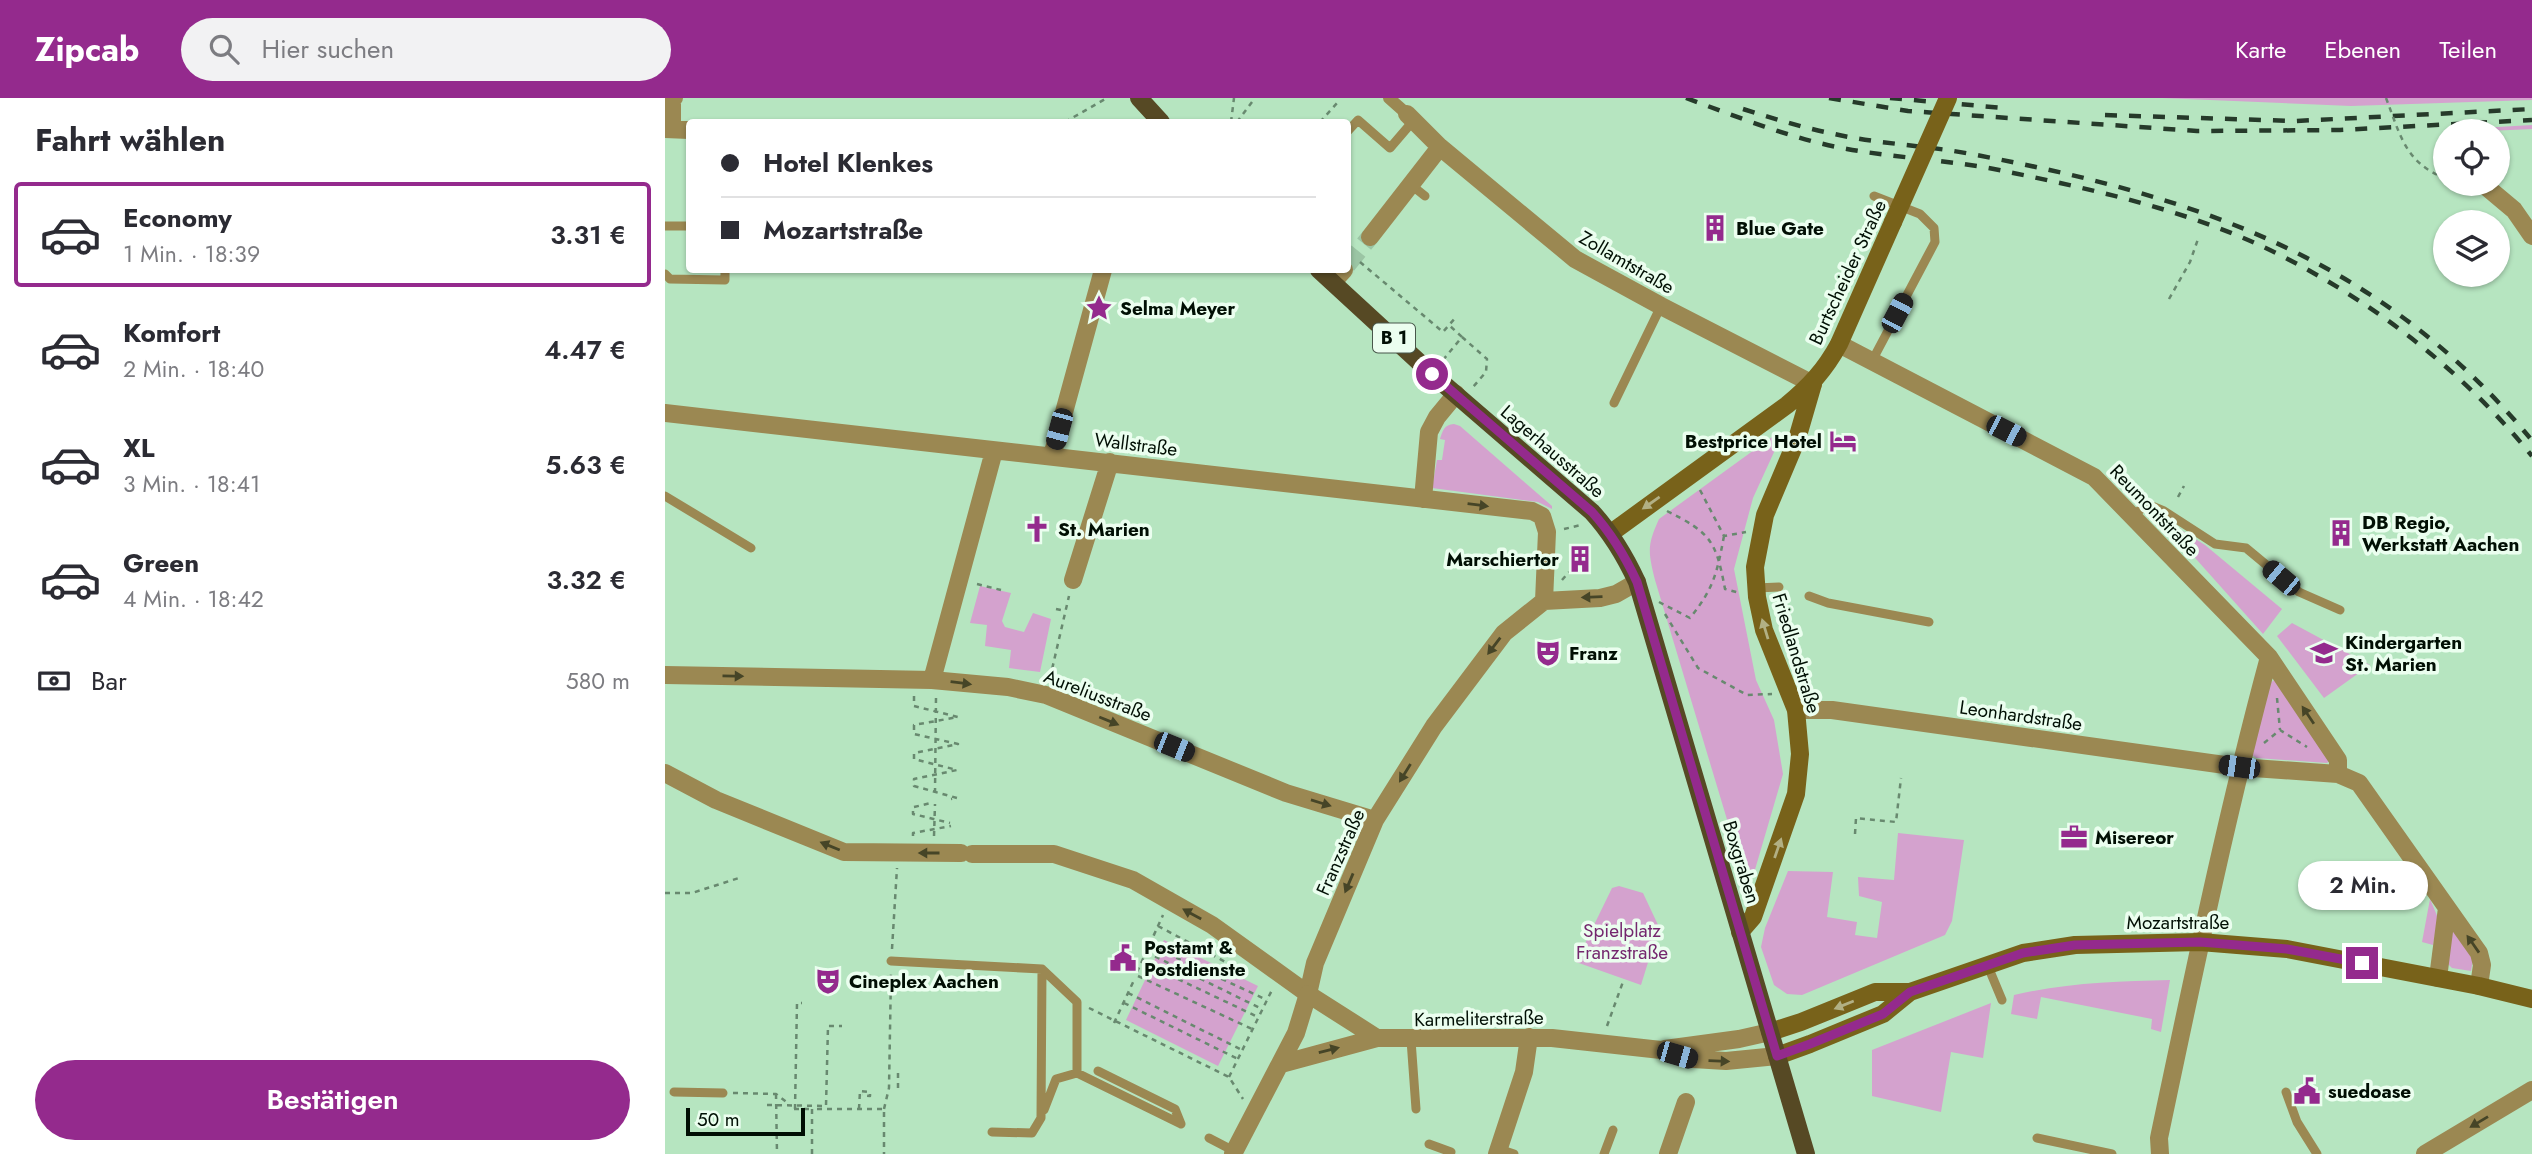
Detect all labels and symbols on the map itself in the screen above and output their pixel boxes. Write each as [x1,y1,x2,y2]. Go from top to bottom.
street label: Burtscheider Straße [1802,195,1893,349]
building icon: Blue Gate [1700,213,1730,243]
place label: Blue Gate [1736,215,1824,242]
street label: Zollamtstraße [1574,224,1680,301]
car [1878,290,1917,336]
place icon: Selma Meyer [1084,293,1114,323]
place label: Selma Meyer [1120,295,1235,322]
road number: B 1 [1373,324,1415,352]
route start [1416,358,1448,390]
street label: Lagerhausstraße [1495,399,1611,504]
car [1044,406,1075,452]
car [1983,412,2030,450]
street label: Wallstraße [1093,426,1179,463]
hotel icon: Bestprice Hotel [1828,426,1858,456]
place label: Bestprice Hotel [1685,428,1822,455]
street label: Reumontstraße [2104,458,2206,563]
one-way arrow [1642,496,1660,510]
one-way arrow [1467,500,1489,511]
place label: DB Regio, Werkstatt Aachen [2362,509,2519,558]
church icon: St. Marien [1022,514,1052,544]
place label: St. Marien [1058,516,1150,543]
building icon: DB Regio, Werkstatt Aachen [2326,518,2356,548]
building icon: Marschiertor [1565,544,1595,574]
place label: Marschiertor [1446,546,1559,573]
car [2259,556,2304,600]
street label: Friedlandstraße [1765,590,1828,717]
one-way arrow [1581,592,1603,603]
one-way arrow [1759,618,1769,639]
place label: Kindergarten St. Marien [2345,629,2462,678]
one-way arrow [1486,637,1501,655]
theatre icon: Franz [1533,638,1563,668]
school or university icon: Kindergarten St. Marien [2309,638,2339,668]
place label: Franz [1569,640,1618,667]
street label: Aureliusstraße [1040,663,1156,728]
one-way arrow [722,670,744,682]
one-way arrow [950,677,972,688]
street label: Leonhardstraße [1958,694,2084,737]
one-way arrow [2301,706,2315,724]
one-way arrow [1099,715,1119,727]
car [1151,729,1198,765]
car [2217,754,2262,780]
one-way arrow [1398,764,1411,783]
one-way arrow [1311,799,1332,809]
street label: Franzstraße [1309,805,1372,900]
street label: Boxgraben [1716,817,1767,907]
office icon: Misereor [2059,822,2089,852]
place label: Misereor [2095,824,2174,851]
one-way arrow [1773,837,1784,858]
one-way arrow [819,841,840,852]
one-way arrow [918,847,940,859]
callout: 2 Min. [2297,862,2427,910]
one-way arrow [1343,872,1354,893]
one-way arrow [1182,908,1202,920]
street label: Mozartstraße [2127,909,2230,936]
park label: Spielplatz Franzstraße [1576,917,1668,966]
place label: Postamt & Postdienste [1144,934,1246,983]
one-way arrow [2466,935,2480,953]
public building icon: Postamt & Postdienste [1108,943,1138,973]
route end [2346,947,2378,979]
theatre icon: Cineplex Aachen [813,966,843,996]
place label: Cineplex Aachen [849,968,999,995]
one-way arrow [1833,999,1854,1010]
street label: Karmeliterstraße [1414,1004,1544,1033]
car [1654,1039,1701,1071]
one-way arrow [1318,1044,1340,1055]
one-way arrow [1708,1055,1730,1066]
public building icon: suedoase [2292,1076,2322,1106]
place label: suedoase [2328,1078,2411,1105]
scale bar [686,1105,805,1137]
one-way arrow [2469,1116,2488,1128]

